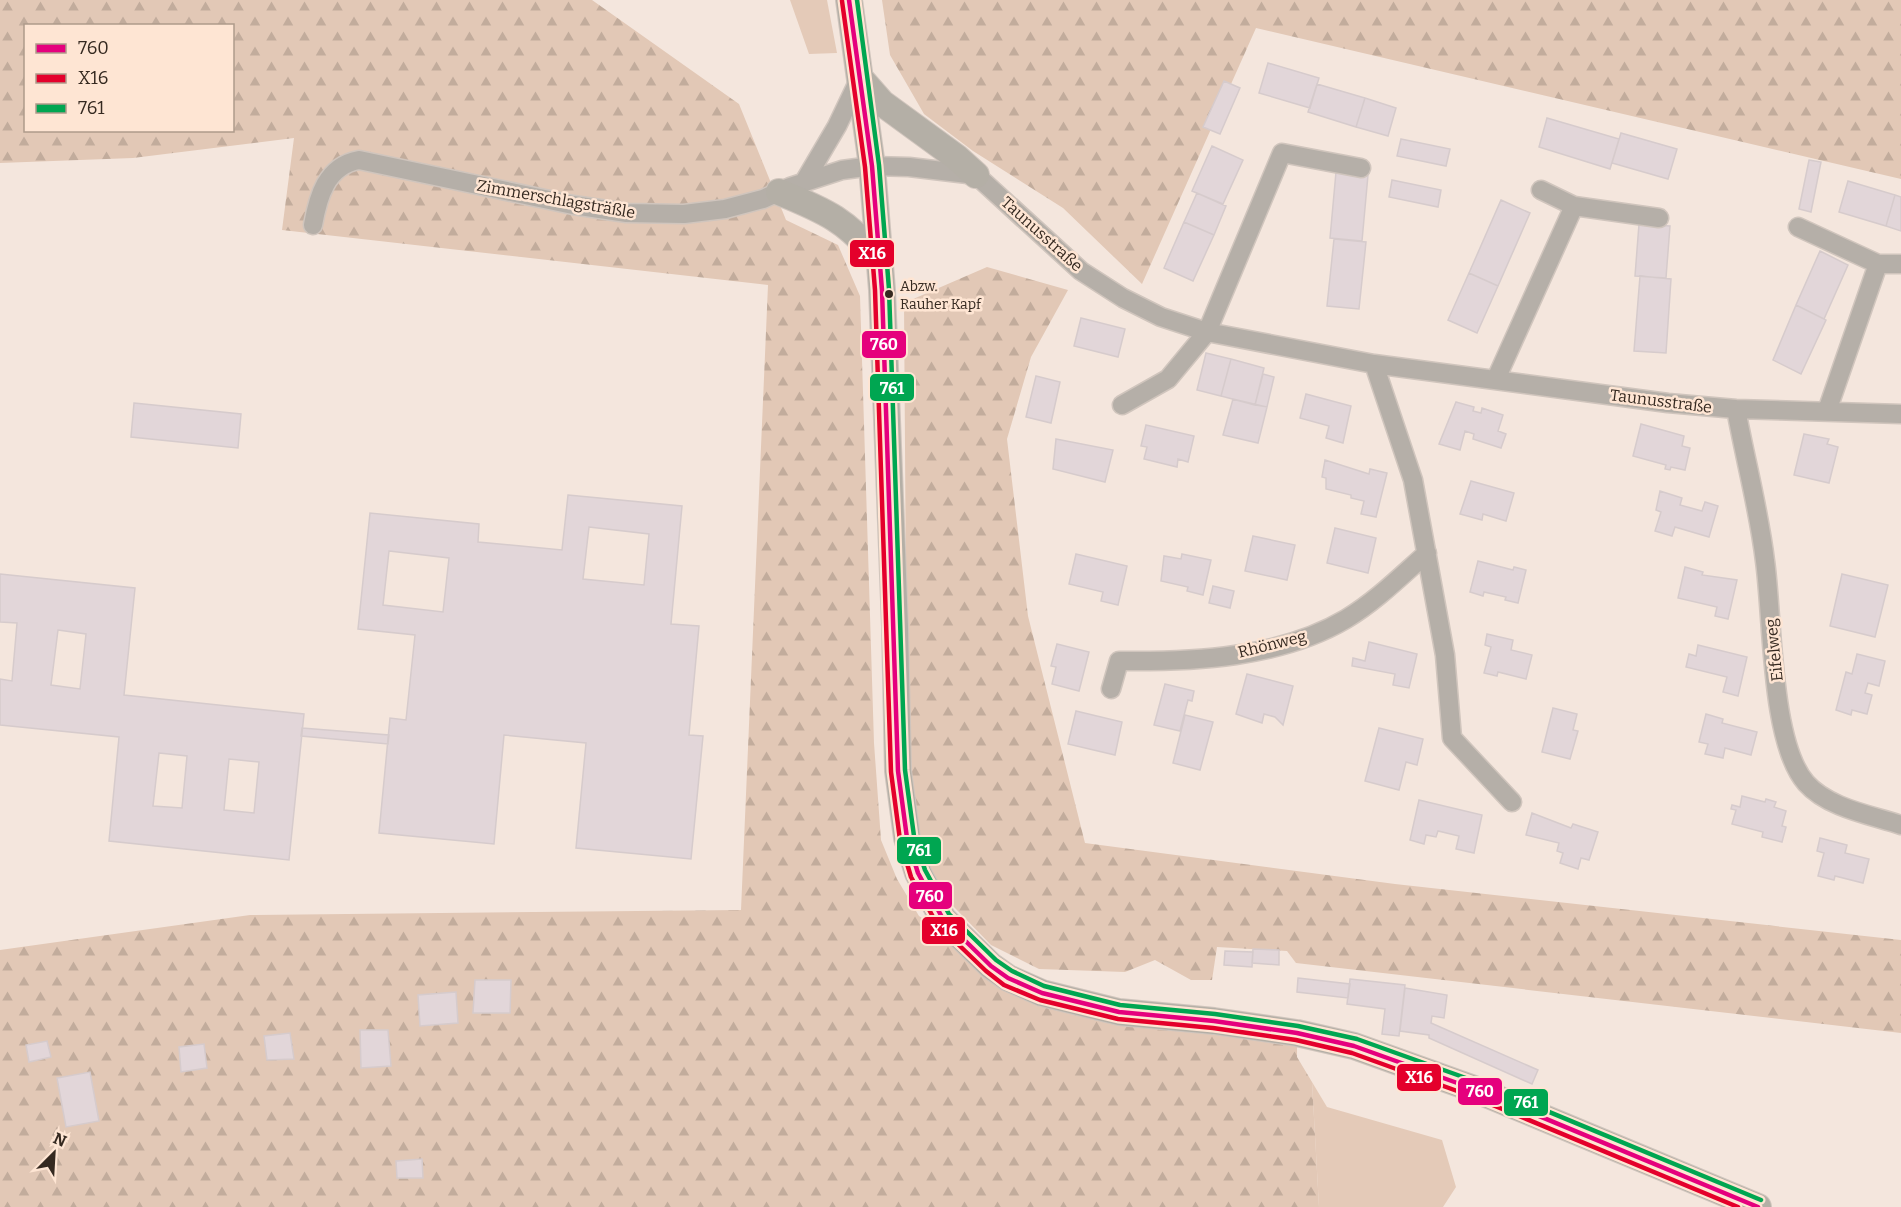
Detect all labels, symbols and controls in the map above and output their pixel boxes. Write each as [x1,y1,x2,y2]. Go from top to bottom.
legend [24,24,234,132]
text: 760 [78,37,109,59]
text: X16 [78,67,108,89]
text: 761 [78,97,105,119]
street label: Zimmerschlagsträßle [475,176,637,222]
street label: Taunusstraße [998,193,1086,275]
line badge: X16 [849,239,895,268]
text: X16 [858,244,886,263]
place label: Abzw. Rauher Kapf [900,278,982,313]
marker: Abzw. Rauher Kapf [883,288,895,300]
line badge: 760 [861,330,907,359]
text: 760 [870,335,898,354]
line badge: 761 [869,373,915,402]
text: 761 [880,379,904,398]
street label: Taunusstraße [1609,385,1713,417]
street label: Eifelweg [1761,618,1787,682]
street label: Rhönweg [1236,626,1308,662]
line badge: 761 [896,836,942,865]
text: 761 [907,841,931,860]
line badge: 760 [908,881,953,910]
text: 760 [916,887,944,906]
line badge: X16 [921,916,966,945]
text: X16 [930,921,958,940]
line badge: X16 [1396,1063,1442,1092]
text: X16 [1405,1068,1433,1087]
line badge: 760 [1457,1077,1503,1106]
text: 760 [1466,1082,1494,1101]
line badge: 761 [1503,1088,1549,1117]
text: 761 [1514,1093,1538,1112]
north arrow [24,1123,84,1183]
text: N [50,1129,69,1151]

